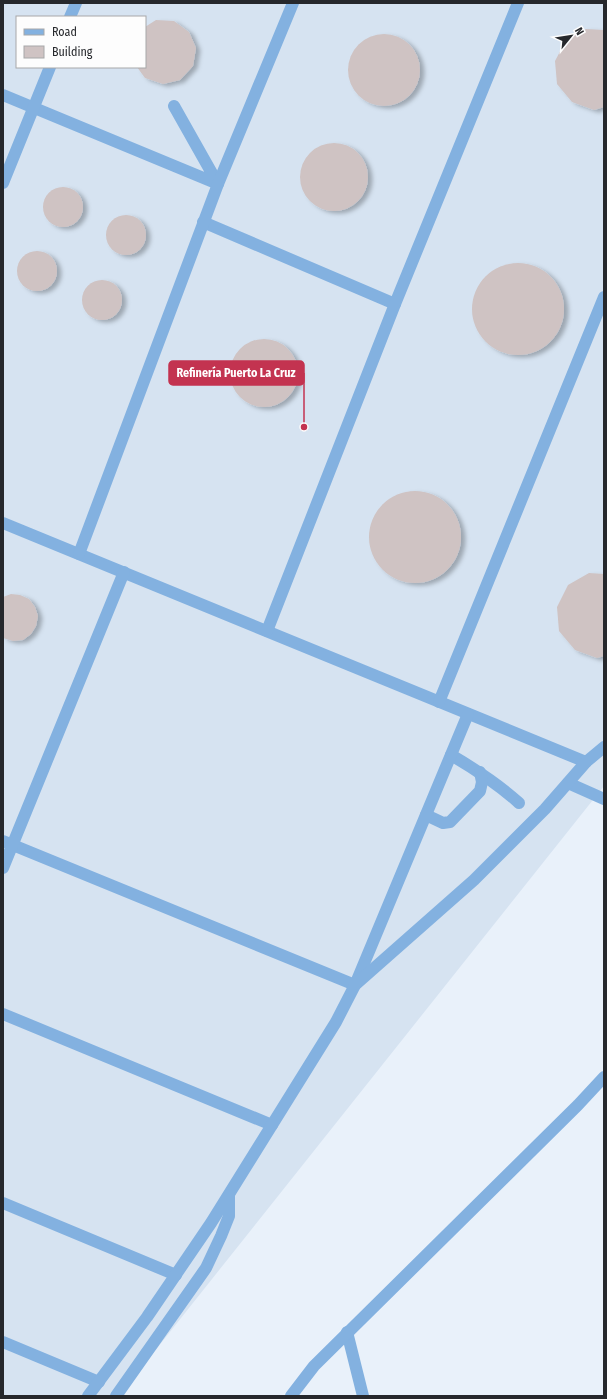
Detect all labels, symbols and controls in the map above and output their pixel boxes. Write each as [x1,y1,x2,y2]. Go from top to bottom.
legend [16,16,146,68]
north arrow [551,16,591,56]
text: Road [52,25,77,39]
text: N [572,25,587,37]
text: Building [52,45,93,59]
callout: Refinería Puerto La Cruz [169,361,304,385]
text: Refinería Puerto La Cruz [176,366,296,380]

